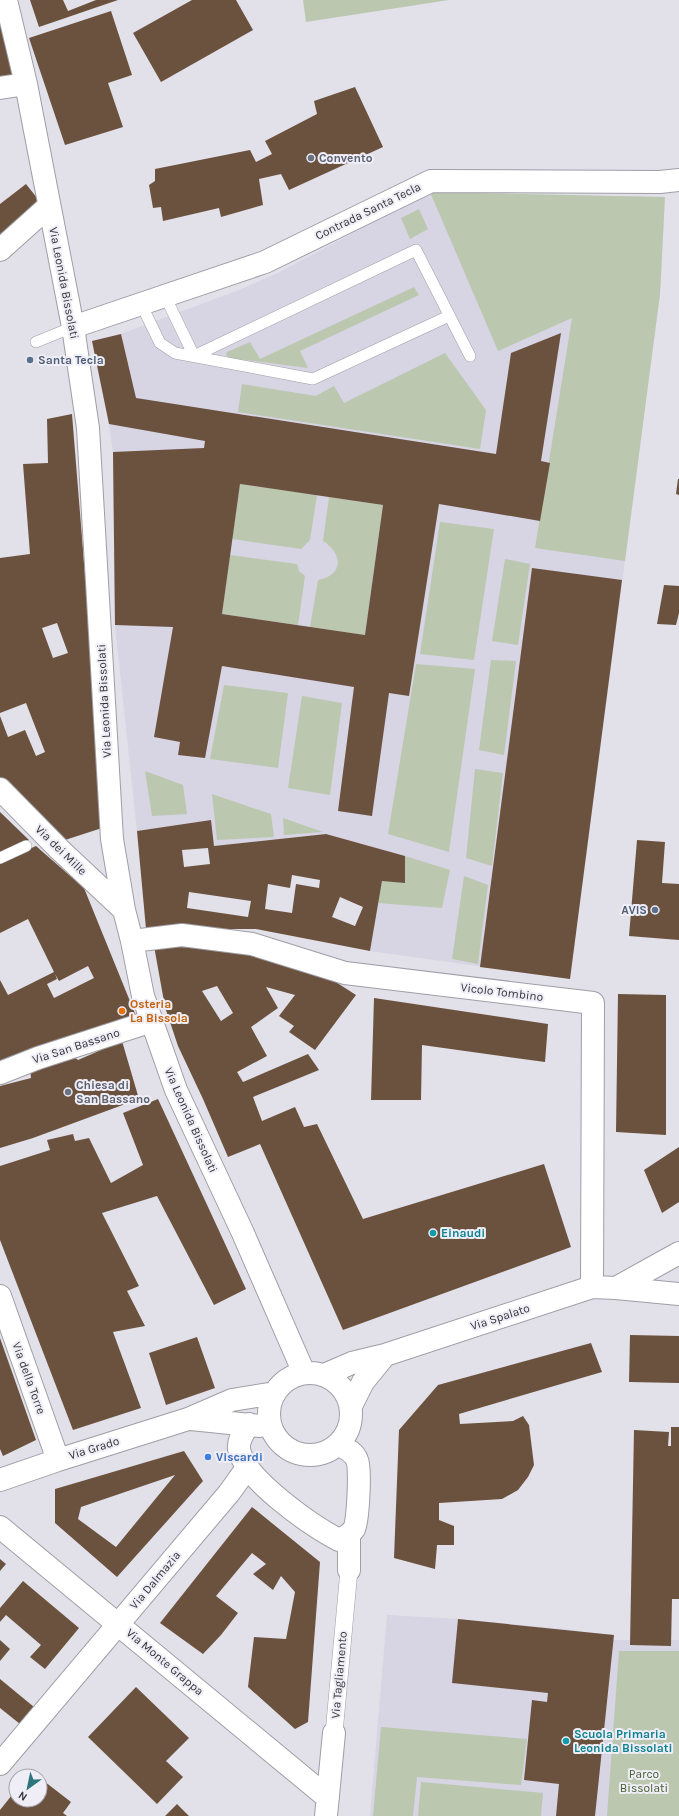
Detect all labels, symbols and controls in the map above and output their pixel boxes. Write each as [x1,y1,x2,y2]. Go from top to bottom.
place label: Convento [319,151,373,165]
marker: Convento [306,153,316,163]
street label: Contrada Santa Tecla [313,179,423,243]
street label: Via Leonida Bissolati [46,226,82,340]
place label: Santa Tecla [38,353,104,367]
marker: Santa Tecla [25,355,35,365]
street label: Via Leonida Bissolati [94,644,114,758]
street label: Via dei Mille [32,822,90,878]
place label: AVIS [621,903,647,917]
marker: AVIS [650,905,660,915]
street label: Vicolo Tombino [460,980,544,1004]
place label: Osteria La Bissola [130,997,188,1025]
marker: Osteria La Bissola [117,1006,127,1016]
street label: Via San Bassano [31,1025,121,1067]
street label: Via Leonida Bissolati [161,1065,221,1175]
place label: Chiesa di San Bassano [76,1078,150,1106]
marker: Chiesa di San Bassano [63,1087,73,1097]
place label: Einaudi [441,1226,485,1240]
marker: Einaudi [428,1228,438,1238]
street label: Via Spalato [468,1301,532,1333]
street label: Via della Torre [9,1340,49,1416]
street label: Via Grado [67,1434,121,1462]
place label: Viscardi [216,1450,263,1464]
marker: Viscardi [203,1452,213,1462]
street label: Via Dalmazia [127,1548,183,1612]
street label: Via Monte Grappa [124,1626,206,1698]
street label: Via Tagliamento [328,1631,350,1719]
place label: Scuola Primaria Leonida Bissolati [574,1727,672,1755]
marker: Scuola Primaria Leonida Bissolati [561,1736,571,1746]
park label: Parco Bissolati [620,1767,668,1795]
north arrow [8,1768,48,1808]
text: N [16,1788,30,1804]

